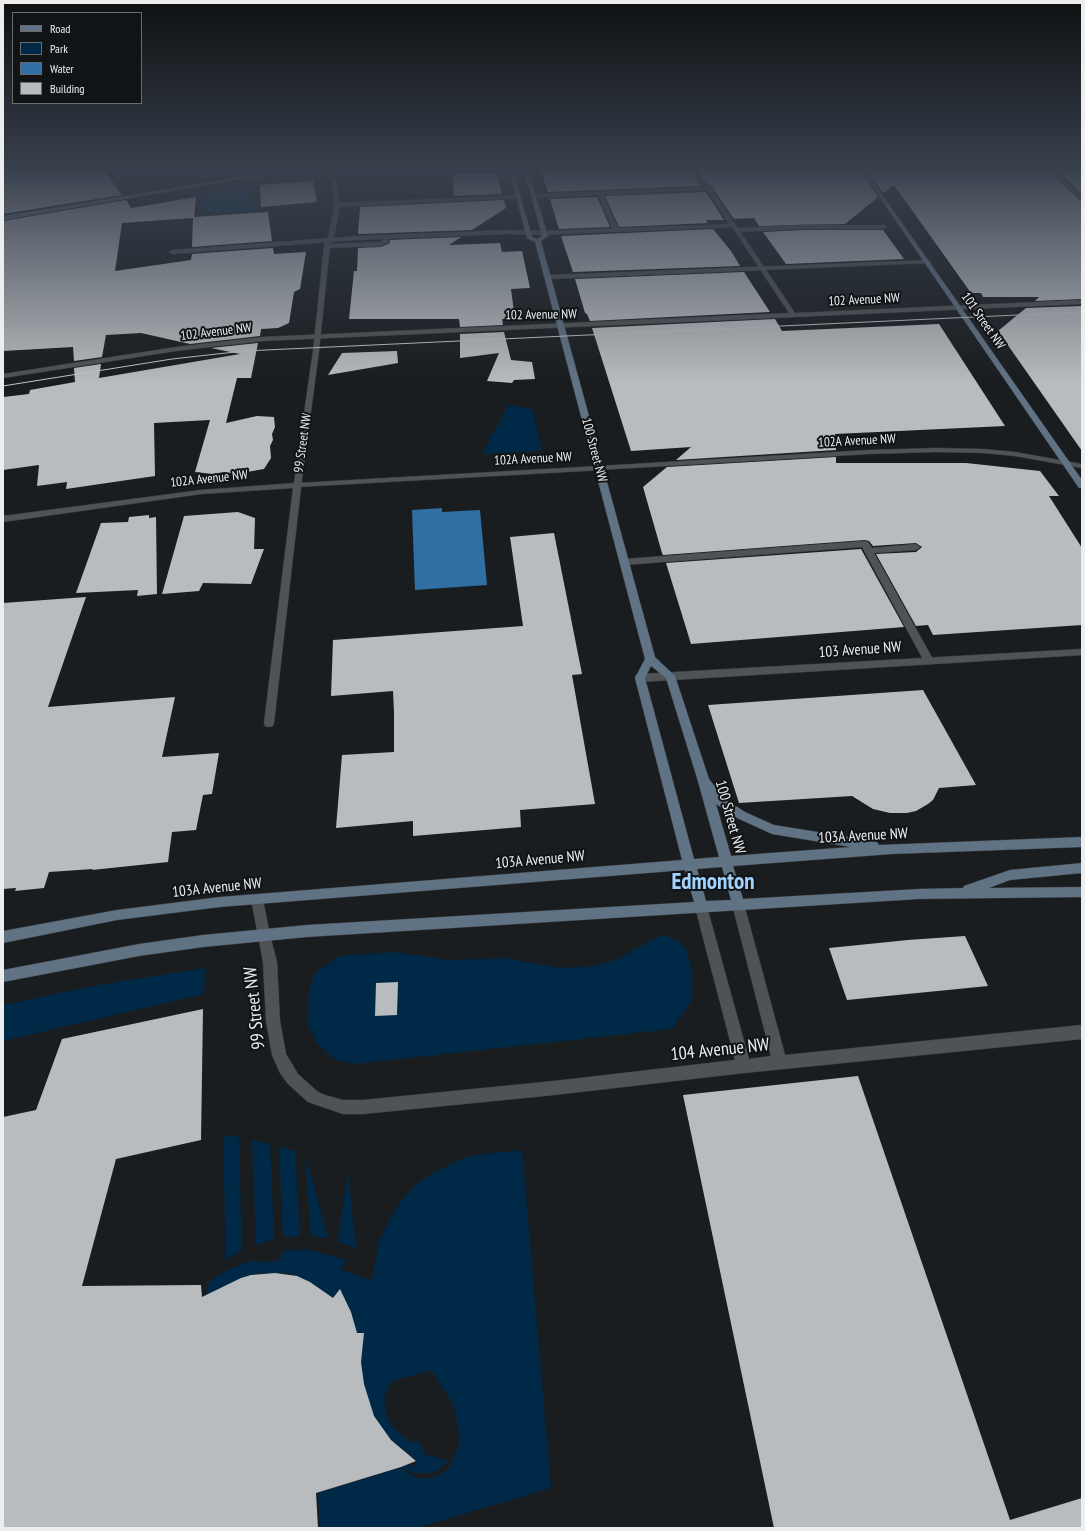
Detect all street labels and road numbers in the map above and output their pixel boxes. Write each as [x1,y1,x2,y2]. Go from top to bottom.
street label: 102 Avenue NW [828,290,900,310]
street label: 101 Street NW [958,290,1008,352]
street label: 102 Avenue NW [505,307,577,323]
street label: 102 Avenue NW [179,320,253,344]
street label: 99 Street NW [291,412,315,474]
street label: 100 Street NW [578,416,610,484]
street label: 102A Avenue NW [818,431,896,451]
street label: 102A Avenue NW [494,449,572,469]
street label: 102A Avenue NW [169,467,249,491]
street label: 103 Avenue NW [818,638,902,662]
street label: 100 Street NW [711,778,749,856]
street label: 103A Avenue NW [818,825,908,847]
street label: 103A Avenue NW [494,847,586,873]
street label: 103A Avenue NW [171,874,263,902]
street label: 99 Street NW [240,966,270,1050]
street label: 104 Avenue NW [670,1034,770,1066]

